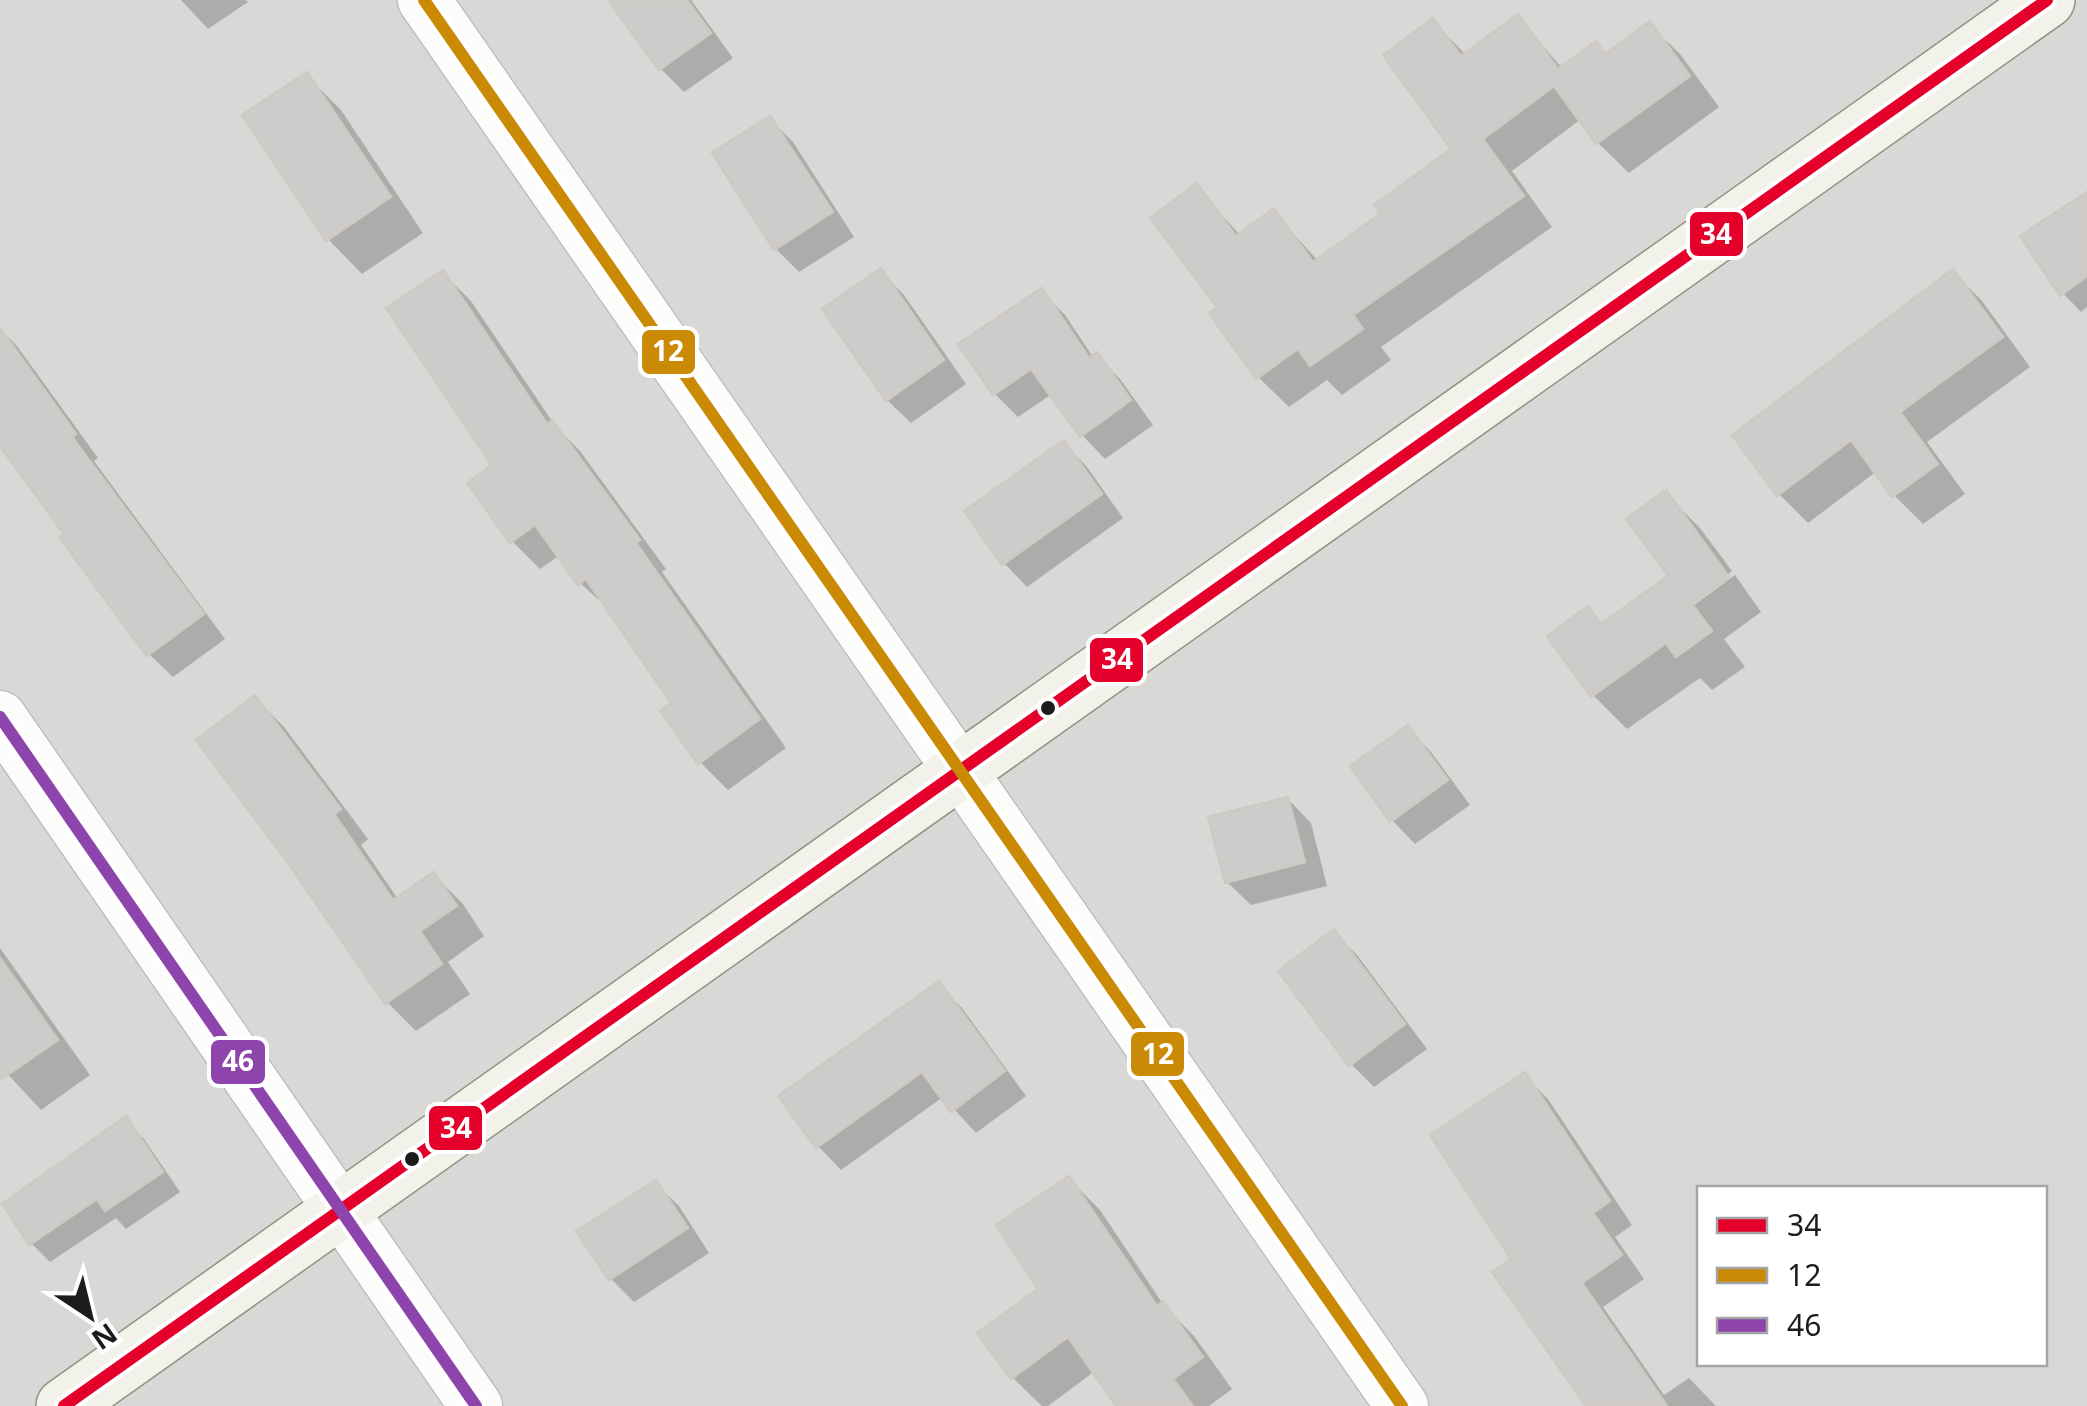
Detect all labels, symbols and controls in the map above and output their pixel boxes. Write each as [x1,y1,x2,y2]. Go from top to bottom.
line badge: 34 [1688,210,1745,258]
text: 34 [1700,214,1732,252]
line badge: 12 [640,328,697,376]
text: 12 [652,331,684,369]
line badge: 34 [1088,636,1145,684]
text: 34 [1101,639,1133,677]
unlabelled marker [1038,698,1058,718]
line badge: 12 [1129,1030,1186,1078]
text: 12 [1142,1034,1174,1072]
line badge: 46 [209,1038,267,1086]
text: 46 [222,1041,254,1079]
line badge: 34 [427,1104,484,1152]
text: 34 [440,1108,472,1146]
unlabelled marker [402,1149,422,1169]
legend [1697,1186,2047,1366]
text: 34 [1787,1204,1821,1245]
text: 12 [1787,1254,1821,1295]
north arrow [40,1266,140,1366]
text: 46 [1787,1304,1821,1345]
text: N [85,1315,125,1359]

